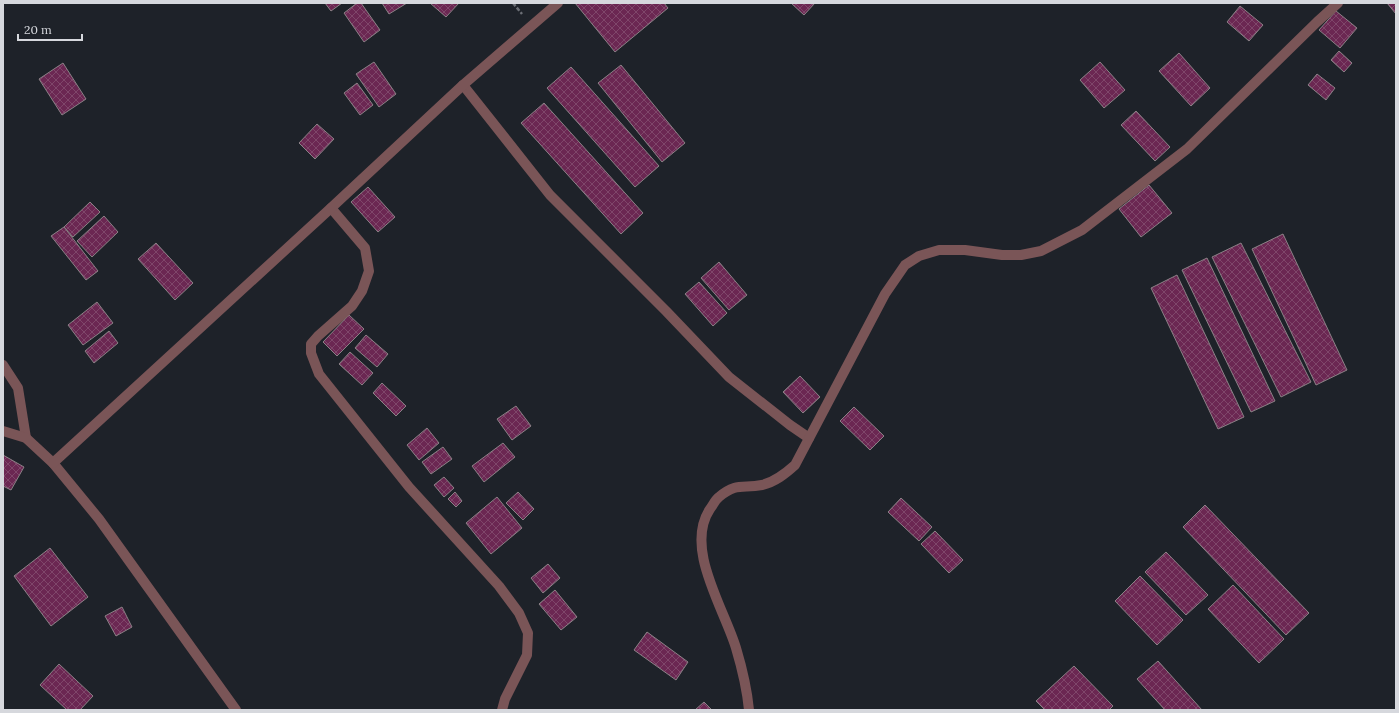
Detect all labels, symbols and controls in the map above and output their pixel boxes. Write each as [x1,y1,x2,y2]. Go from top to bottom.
scale bar [18,16,82,42]
text: 20 m [24,22,52,37]

